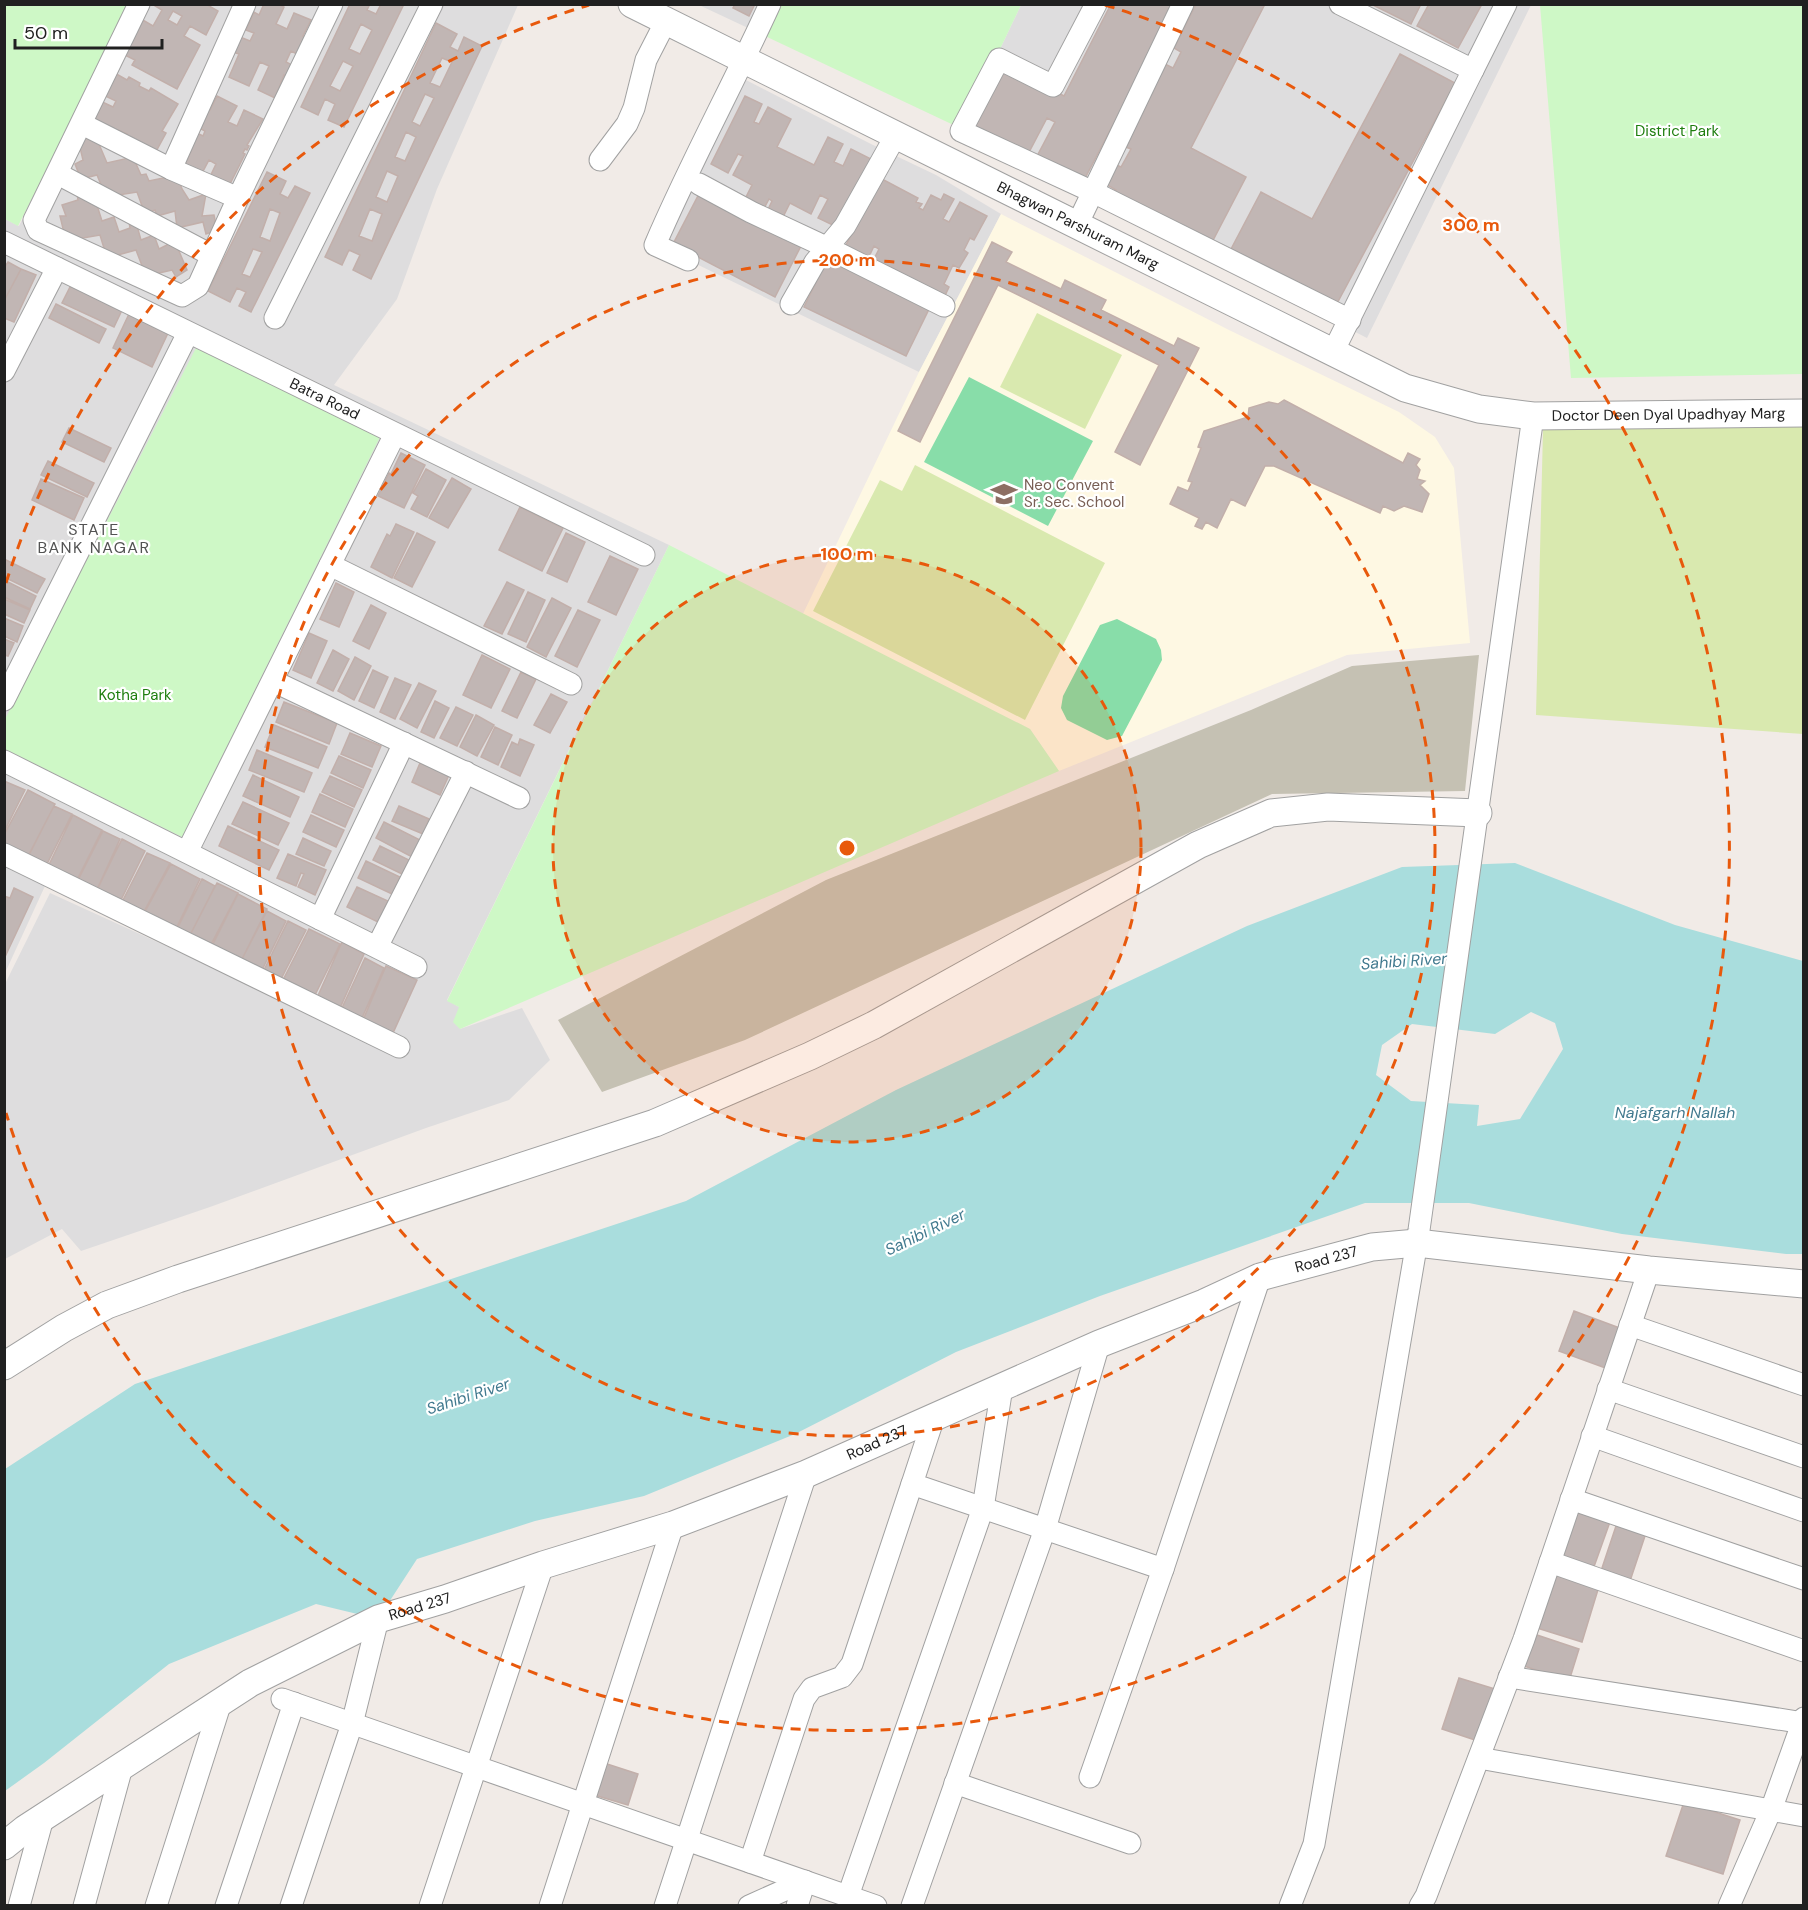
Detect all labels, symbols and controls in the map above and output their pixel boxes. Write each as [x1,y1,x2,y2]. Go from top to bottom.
scale bar [15,12,162,50]
text: 50 m [24,21,68,45]
park label: District Park [1635,121,1719,141]
street label: Bhagwan Parshuram Marg [994,177,1162,274]
text: 300 m [1442,213,1500,237]
text: 200 m [819,248,875,272]
street label: Batra Road [286,373,363,424]
street label: Doctor Deen Dyal Upadhyay Marg [1552,403,1785,426]
place label: Neo Convent Sr. Sec. School [1024,475,1124,512]
school or university icon: Neo Convent Sr. Sec. School [989,479,1019,509]
district label: STATE BANK NAGAR [37,519,151,558]
text: 100 m [820,542,874,566]
park label: Kotha Park [98,685,172,705]
centre of rings [837,838,857,858]
water label: Sahibi River [1360,947,1449,974]
water label: Najafgarh Nallah [1615,1102,1735,1123]
water label: Sahibi River [882,1203,969,1260]
street label: Road 237 [1293,1241,1360,1277]
water label: Sahibi River [424,1372,513,1419]
street label: Road 237 [843,1420,910,1465]
street label: Road 237 [386,1588,454,1625]

